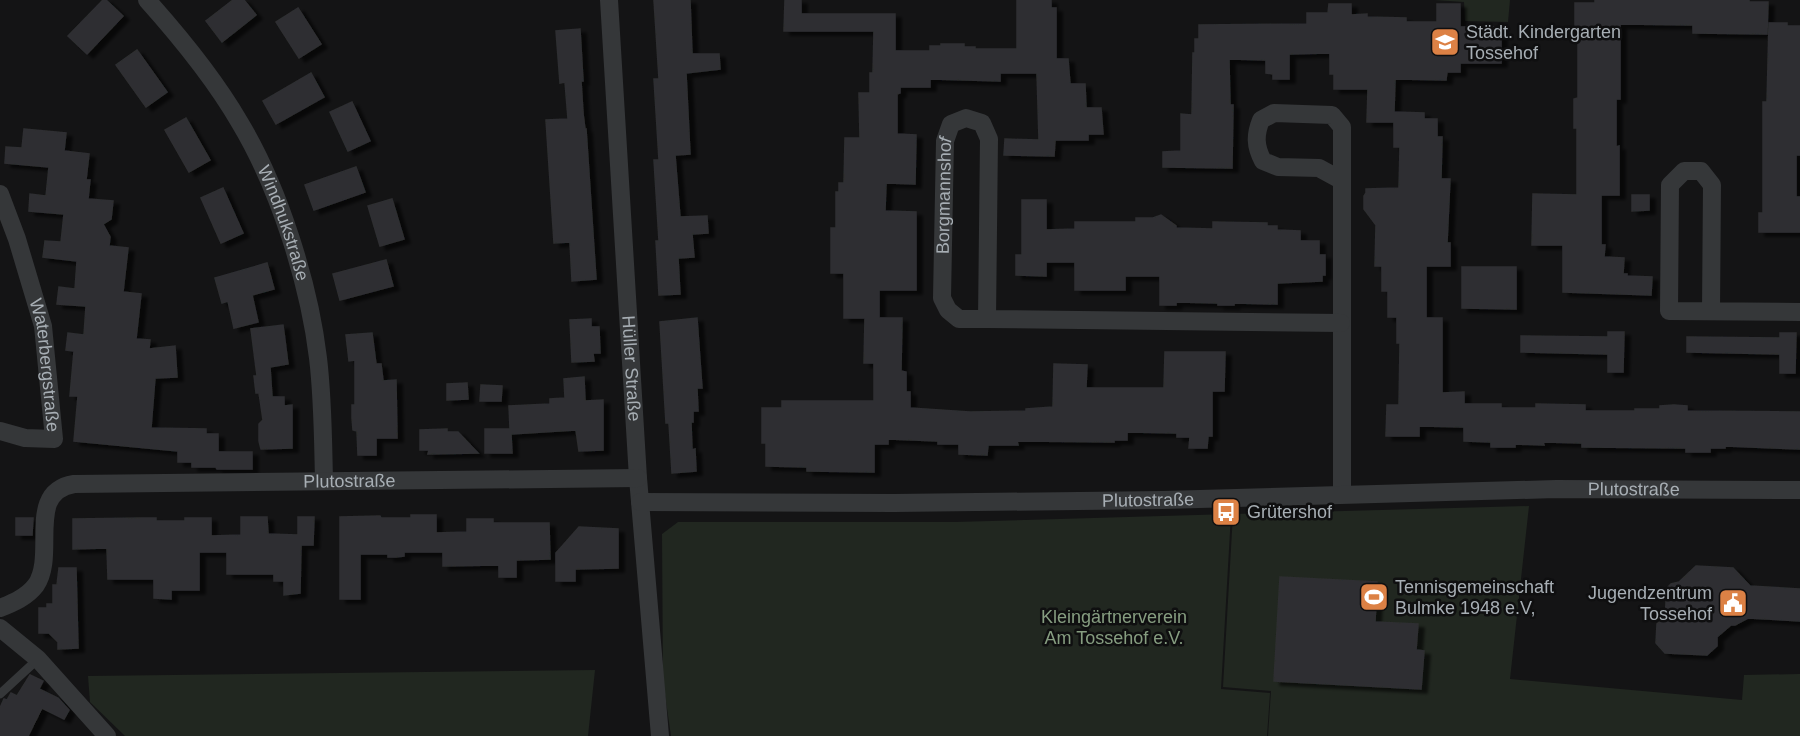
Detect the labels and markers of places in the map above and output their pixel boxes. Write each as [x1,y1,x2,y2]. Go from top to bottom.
place label: Städt. Kindergarten Tossehof [1466,22,1621,63]
school or university icon: Städt. Kindergarten Tossehof [1429,26,1461,58]
bus stop icon: Grütershof [1210,496,1242,528]
place label: Grütershof [1247,502,1333,522]
place label: Tennisgemeinschaft Bulmke 1948 e.V, [1395,577,1554,618]
sports icon: Tennisgemeinschaft Bulmke 1948 e.V, [1358,581,1390,613]
place label: Jugendzentrum Tossehof [1588,583,1713,624]
public building icon: Jugendzentrum Tossehof [1717,587,1749,619]

